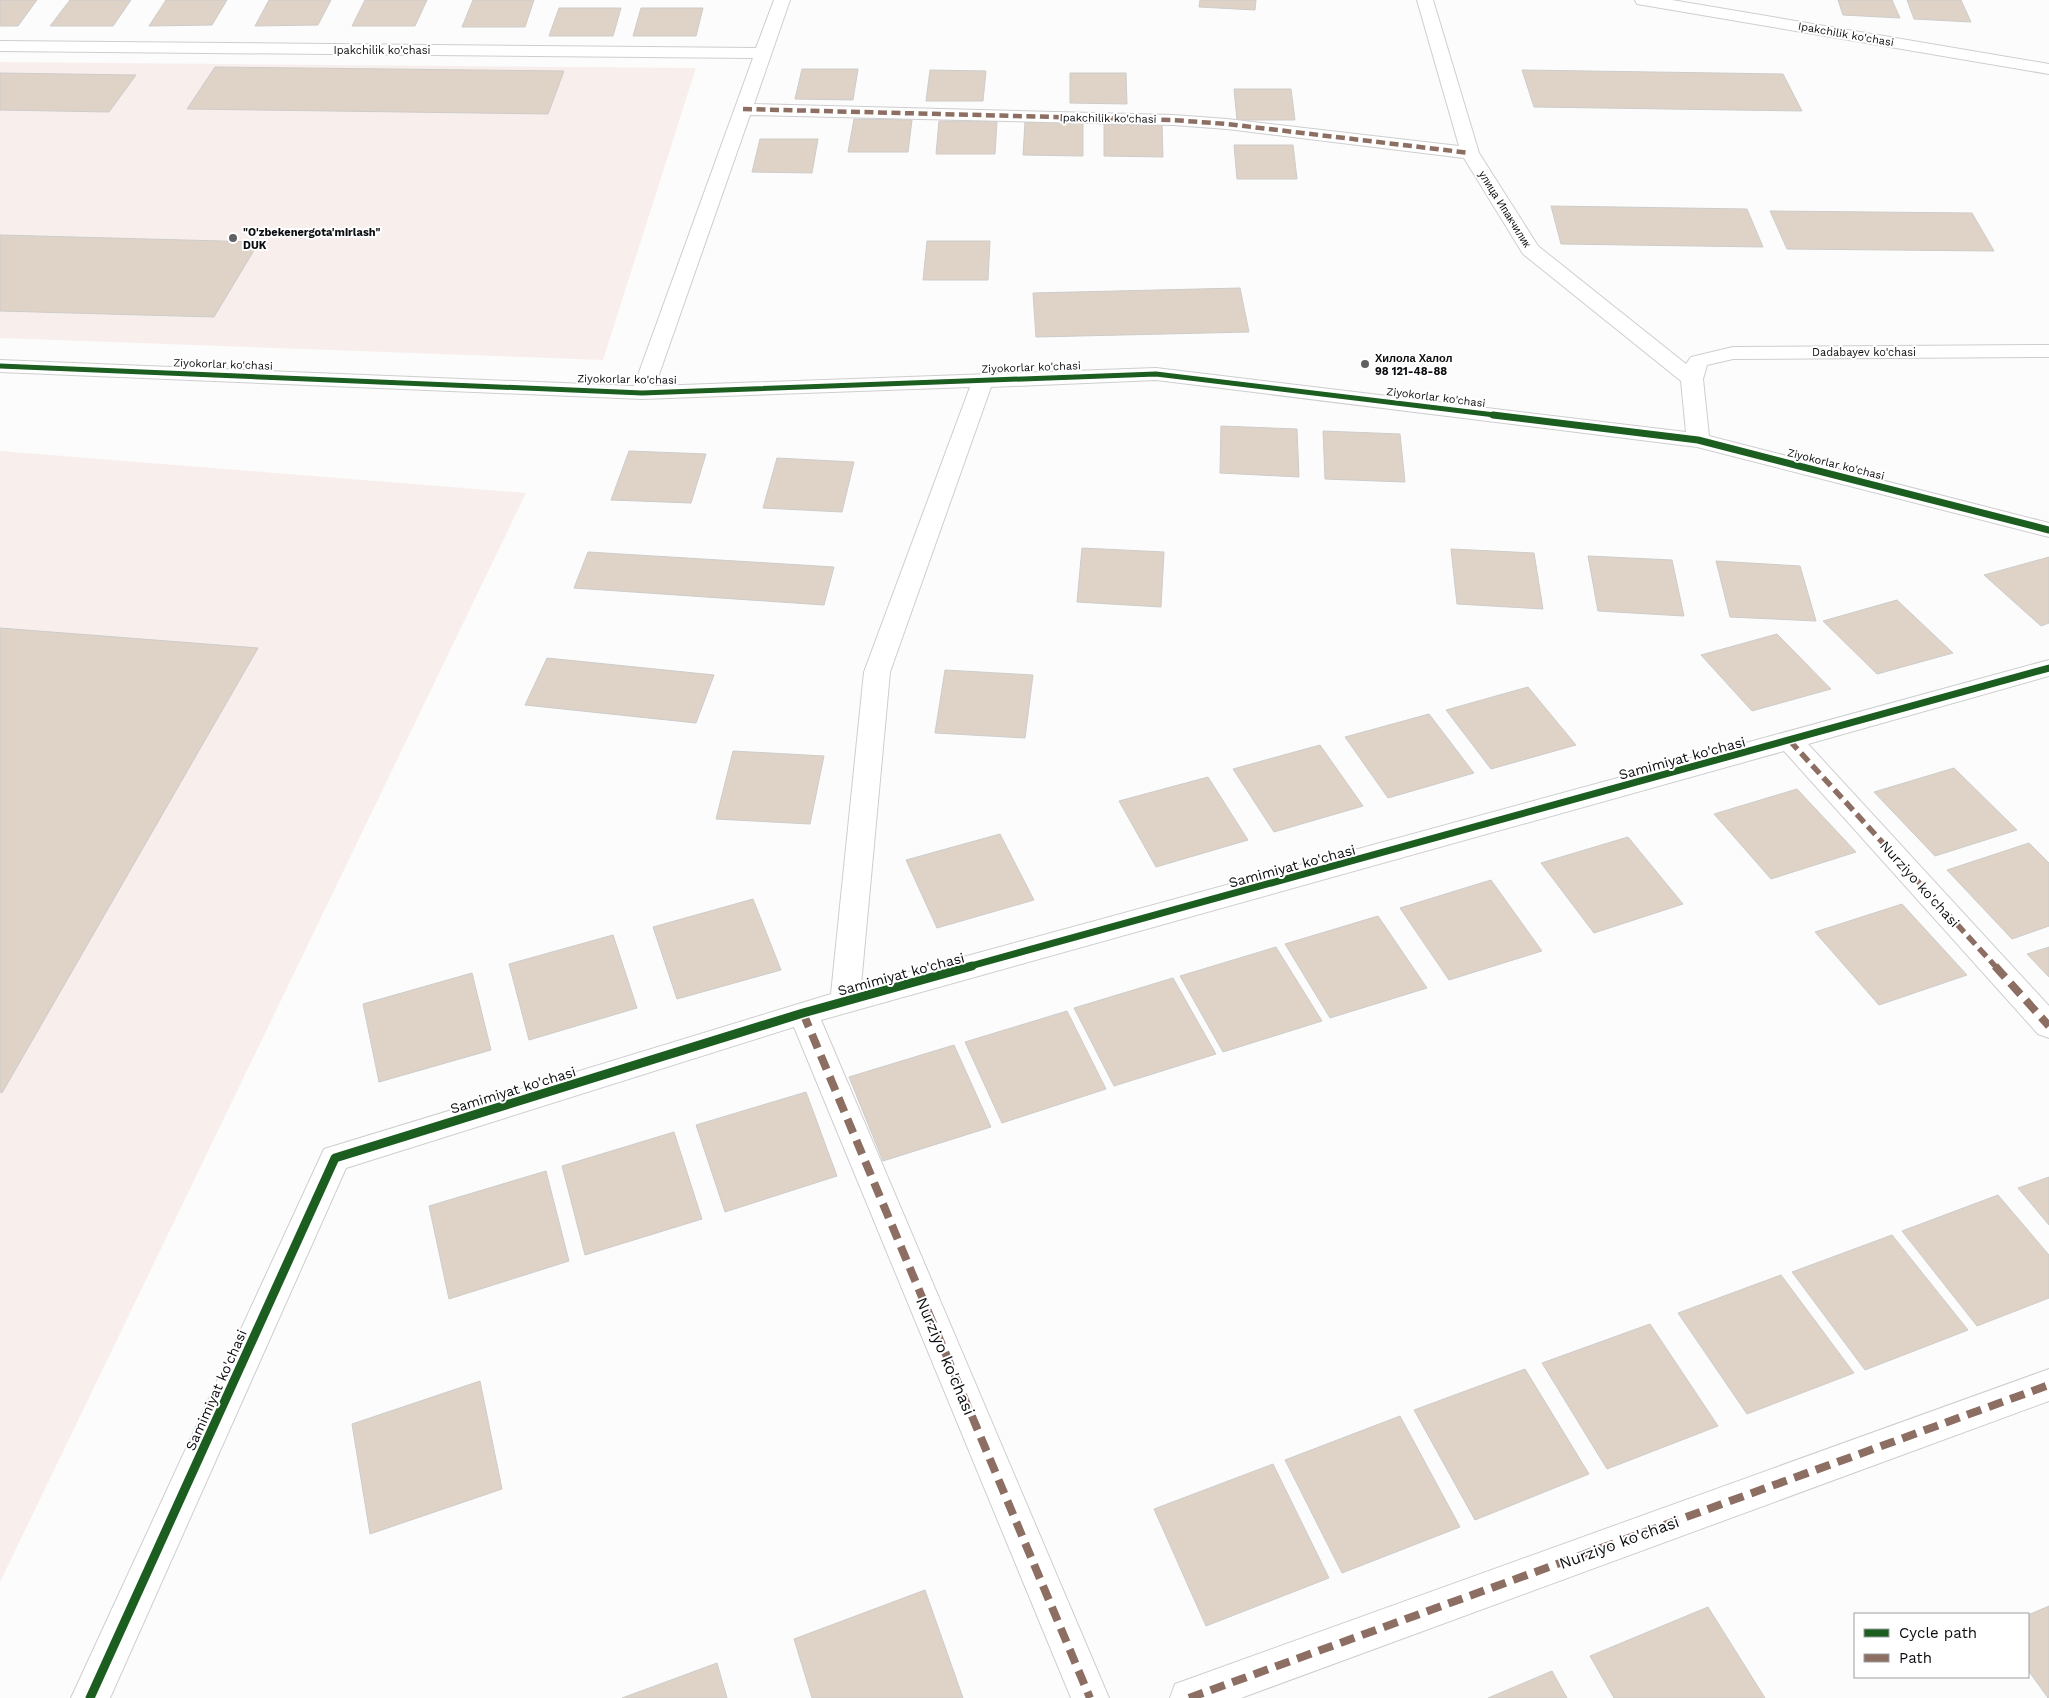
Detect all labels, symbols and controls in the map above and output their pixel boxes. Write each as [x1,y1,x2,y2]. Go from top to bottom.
street label: Ipakchilik ko'chasi [1797,20,1895,49]
street label: Ipakchilik ko'chasi [334,44,431,57]
street label: Ipakchilik ko'chasi [1059,111,1157,126]
street label: улица Ипакчилик [1476,168,1534,250]
place label: "O'zbekenergota'mirlash" DUK [243,226,380,252]
marker: "O'zbekenergota'mirlash" DUK [227,232,239,244]
street label: Dadabayev ko'chasi [1812,346,1916,359]
place label: Хилола Халол 98 121-48-88 [1375,352,1452,378]
street label: Ziyokorlar ko'chasi [173,356,273,373]
marker: Хилола Халол 98 121-48-88 [1359,358,1371,370]
street label: Ziyokorlar ko'chasi [981,359,1081,376]
street label: Ziyokorlar ko'chasi [577,372,677,387]
street label: Ziyokorlar ko'chasi [1386,385,1486,410]
street label: Ziyokorlar ko'chasi [1786,446,1886,483]
street label: Samimiyat ko'chasi [1617,733,1747,783]
street label: Nurziyo ko'chasi [1877,838,1963,930]
street label: Samimiyat ko'chasi [1227,841,1357,891]
street label: Samimiyat ko'chasi [836,949,966,999]
street label: Samimiyat ko'chasi [448,1063,578,1117]
street label: Nurziyo ko'chasi [912,1294,979,1418]
street label: Samimiyat ko'chasi [182,1327,250,1453]
street label: Nurziyo ko'chasi [1557,1512,1682,1573]
legend [1854,1613,2029,1678]
text: Cycle path [1899,1624,1977,1642]
text: Path [1899,1649,1932,1667]

